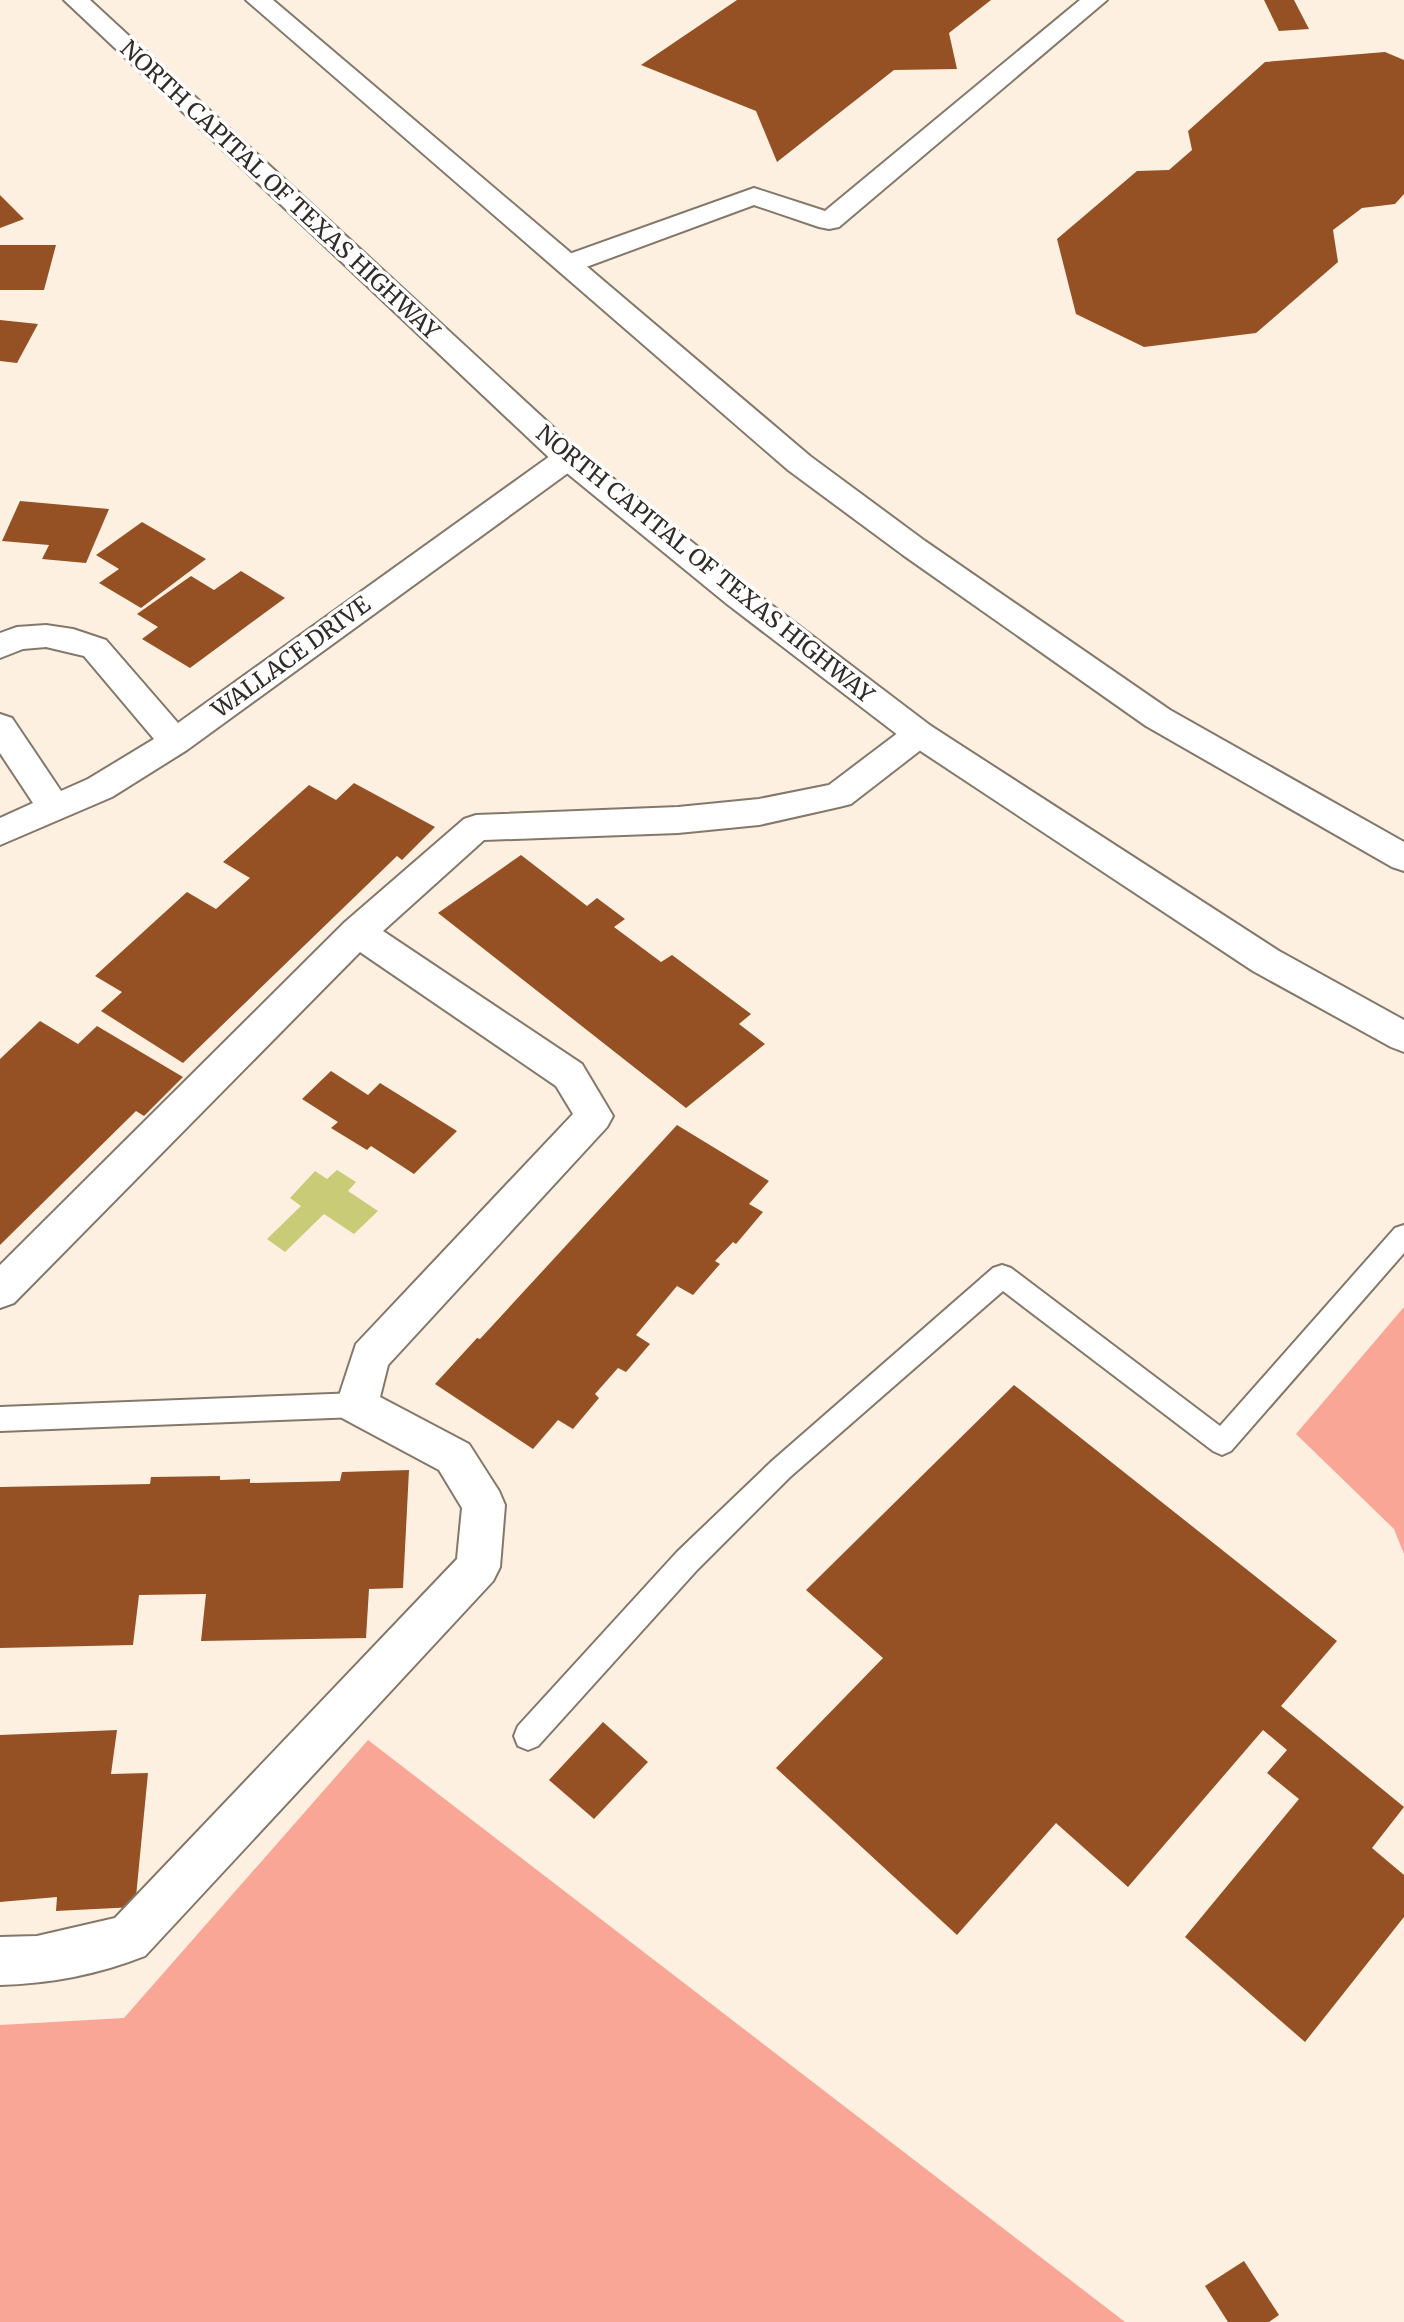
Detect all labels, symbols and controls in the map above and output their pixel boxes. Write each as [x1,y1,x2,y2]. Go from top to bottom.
street label: NORTH CAPITAL OF TEXAS HIGHWAY [115,34,447,346]
street label: NORTH CAPITAL OF TEXAS HIGHWAY [531,418,881,710]
street label: WALLACE DRIVE [205,589,376,724]

